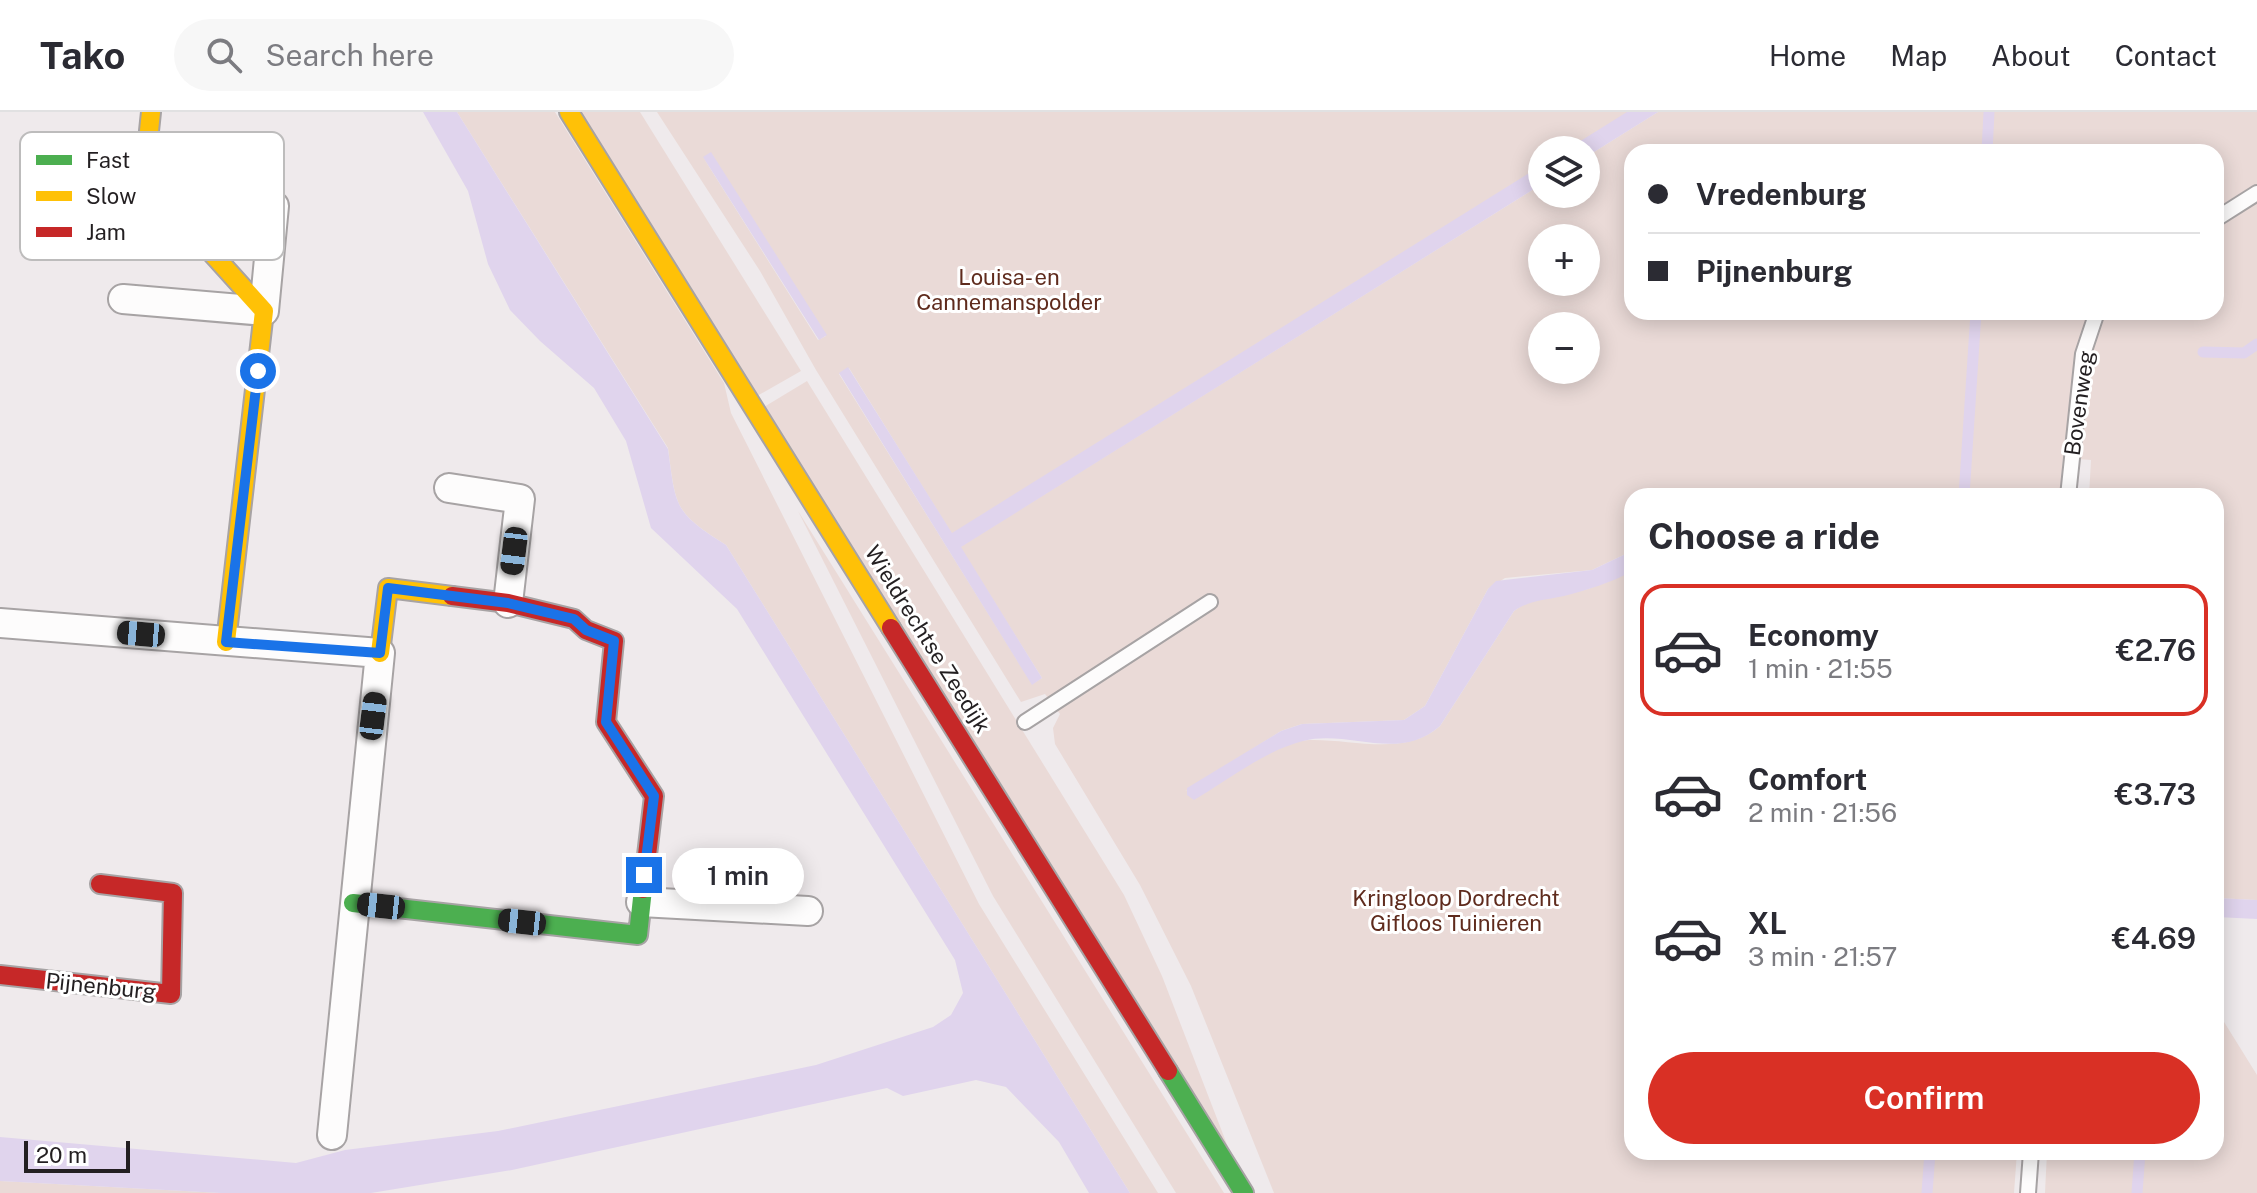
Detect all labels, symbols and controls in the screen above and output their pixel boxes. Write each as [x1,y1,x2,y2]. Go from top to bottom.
search box [174,19,734,91]
text: Tako [40,33,126,78]
icon: search [202,33,246,77]
text: Search here [266,37,434,73]
text: Home [1769,39,1846,72]
text: Map [1890,39,1947,72]
text: About [1991,39,2071,72]
text: Contact [2115,39,2217,72]
legend [20,132,284,260]
map controls [1528,136,1600,384]
button: layers [1528,136,1600,208]
text: Fast [86,147,130,173]
text: Vredenburg [1696,176,1867,212]
text: Slow [86,183,136,209]
text: Jam [86,219,126,245]
button: + [1528,224,1600,296]
text: Pijnenburg [1696,253,1852,289]
park label: Louisa- en Cannemanspolder [916,264,1102,315]
button: − [1528,312,1600,384]
street label: Bovenweg [2059,349,2099,457]
route start [240,353,276,389]
text: Choose a ride [1648,515,1880,557]
car [499,526,529,576]
street label: Wieldrechtse Zeedijk [860,540,996,738]
icon: car [1652,614,1724,686]
text: Economy [1748,617,1879,653]
car [116,620,166,648]
text: €2.76 [2116,632,2196,668]
text: 1 min · 21:55 [1748,653,1893,684]
car [358,691,388,741]
icon: car [1652,758,1724,830]
text: Comfort [1748,761,1867,797]
text: €3.73 [2115,776,2196,812]
text: 2 min · 21:56 [1748,797,1897,828]
callout: 1 min [672,847,804,903]
route end [626,857,662,893]
text: 1 min [707,860,769,891]
park label: Kringloop Dordrecht Gifloos Tuinieren [1352,885,1560,936]
car [356,892,406,920]
icon: car [1652,902,1724,974]
text: XL [1748,905,1787,941]
car [497,908,547,936]
text: €4.69 [2112,920,2196,956]
text: 3 min · 21:57 [1748,941,1897,972]
street label: Pijnenburg [44,967,158,1005]
button: Confirm [1648,1052,2200,1144]
scale bar [24,1137,130,1173]
text: 20 m [36,1142,87,1168]

